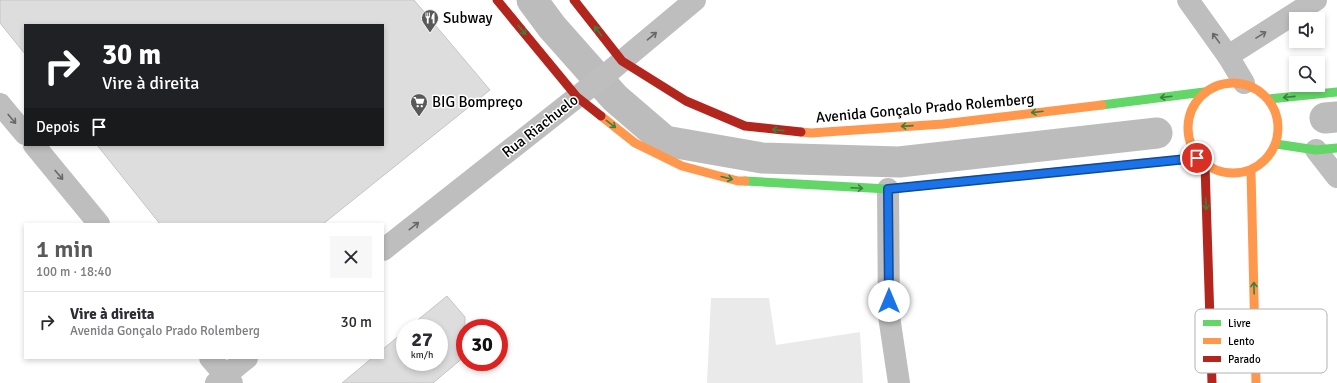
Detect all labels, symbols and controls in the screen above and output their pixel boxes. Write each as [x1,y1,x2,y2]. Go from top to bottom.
restaurant icon: Subway [420,8,440,33]
place label: Subway [443,9,493,27]
map controls [1289,12,1325,92]
button: sound [1289,12,1325,48]
one-way arrow [517,25,526,36]
one-way arrow [594,25,602,36]
one-way arrow [1255,31,1266,39]
one-way arrow [647,32,657,41]
one-way arrow [1212,33,1220,44]
text: 30 m [102,38,161,72]
icon: right [36,40,88,92]
button: search [1289,56,1325,92]
text: Vire à direita [102,72,199,94]
street label: Avenida Gonçalo Prado Rolemberg [815,89,1035,127]
street label: Rua Riachuelo [498,91,582,161]
supermarket icon: BIG Bompreço [409,92,429,117]
place label: BIG Bompreço [432,93,523,111]
one-way arrow [1160,93,1173,101]
one-way arrow [1283,93,1296,101]
one-way arrow [1031,109,1044,116]
one-way arrow [8,114,17,125]
icon: arrive [88,116,110,138]
text: Depois [36,118,80,136]
one-way arrow [605,120,616,128]
one-way arrow [901,123,914,130]
one-way arrow [772,126,785,133]
pin [1180,141,1214,175]
icon: arrive [1186,147,1208,169]
one-way arrow [54,170,63,180]
one-way arrow [721,175,734,182]
one-way arrow [850,184,863,191]
one-way arrow [1203,197,1210,210]
one-way arrow [408,222,419,230]
text: 1 min [36,234,93,264]
button: close [330,236,372,278]
text: 100 m · 18:40 [36,264,112,280]
position arrow [868,280,910,322]
one-way arrow [1250,282,1258,295]
text: Vire à direita [70,305,154,323]
legend [1195,309,1327,373]
icon: right [36,311,58,333]
text: 30 m [341,313,372,331]
text: Livre [1228,317,1251,330]
speed limit sign: 30 [456,319,508,371]
text: Avenida Gonçalo Prado Rolemberg [70,323,260,339]
text: 27 [411,327,433,352]
text: Lento [1228,335,1255,348]
text: km/h [411,349,433,361]
text: Parado [1228,353,1261,366]

